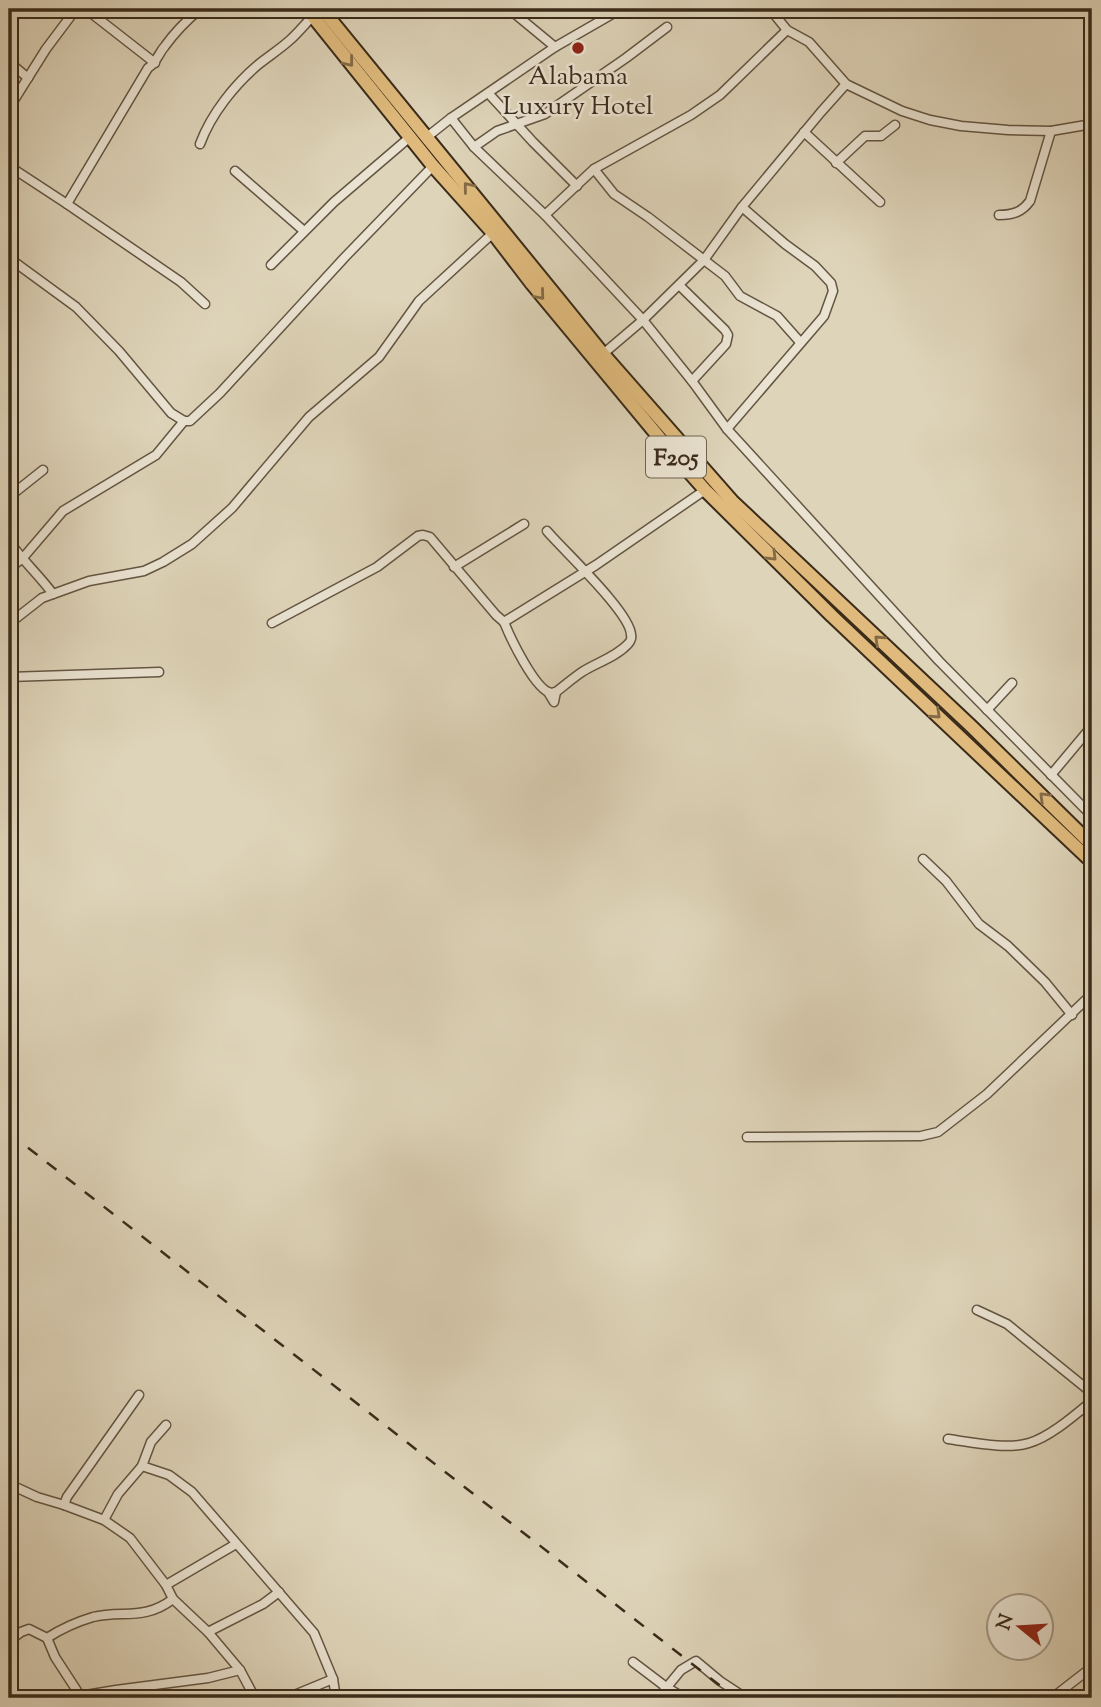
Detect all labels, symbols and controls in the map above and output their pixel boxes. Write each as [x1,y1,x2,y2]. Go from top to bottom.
marker: Alabama Luxury Hotel [570,40,586,56]
one-way arrow [341,55,354,67]
place label: Alabama Luxury Hotel [503,59,653,126]
one-way arrow [463,182,476,194]
one-way arrow [532,287,545,299]
road number: F205 [646,436,706,478]
one-way arrow [764,548,777,561]
one-way arrow [874,635,887,648]
one-way arrow [928,706,941,719]
one-way arrow [1039,793,1052,806]
north arrow [986,1592,1056,1662]
text: N [991,1611,1021,1634]

